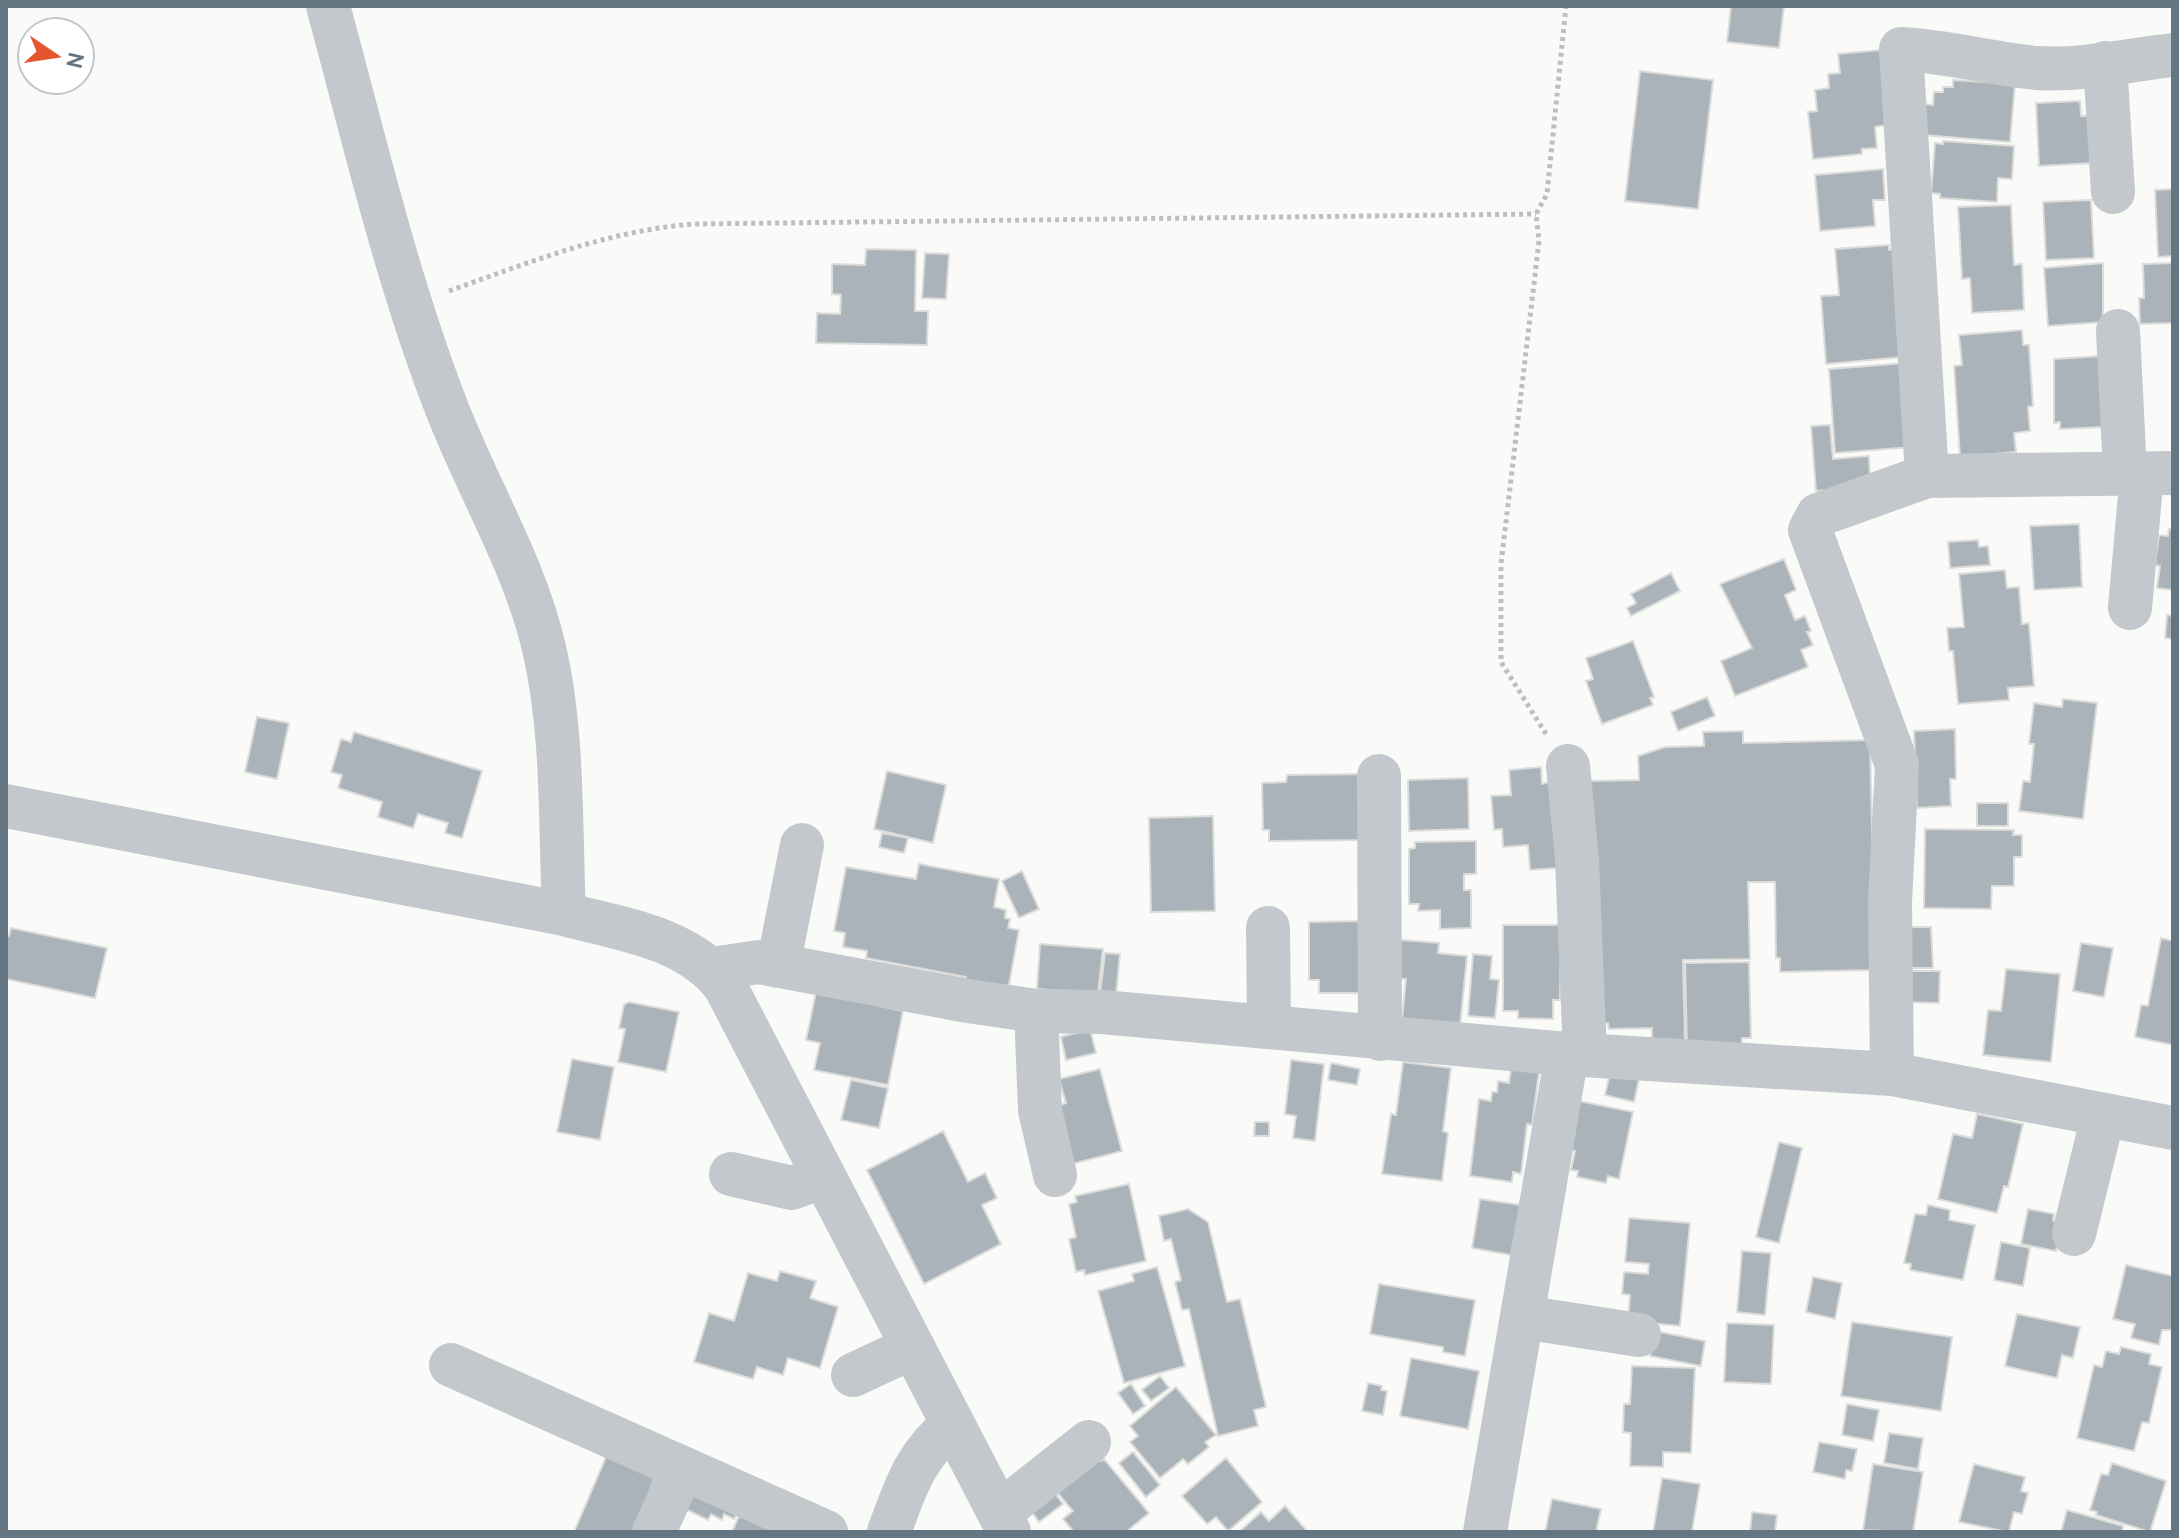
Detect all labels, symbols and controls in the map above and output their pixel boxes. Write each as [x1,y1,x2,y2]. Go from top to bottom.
north arrow [16,16,96,96]
text: N [58,49,88,71]

